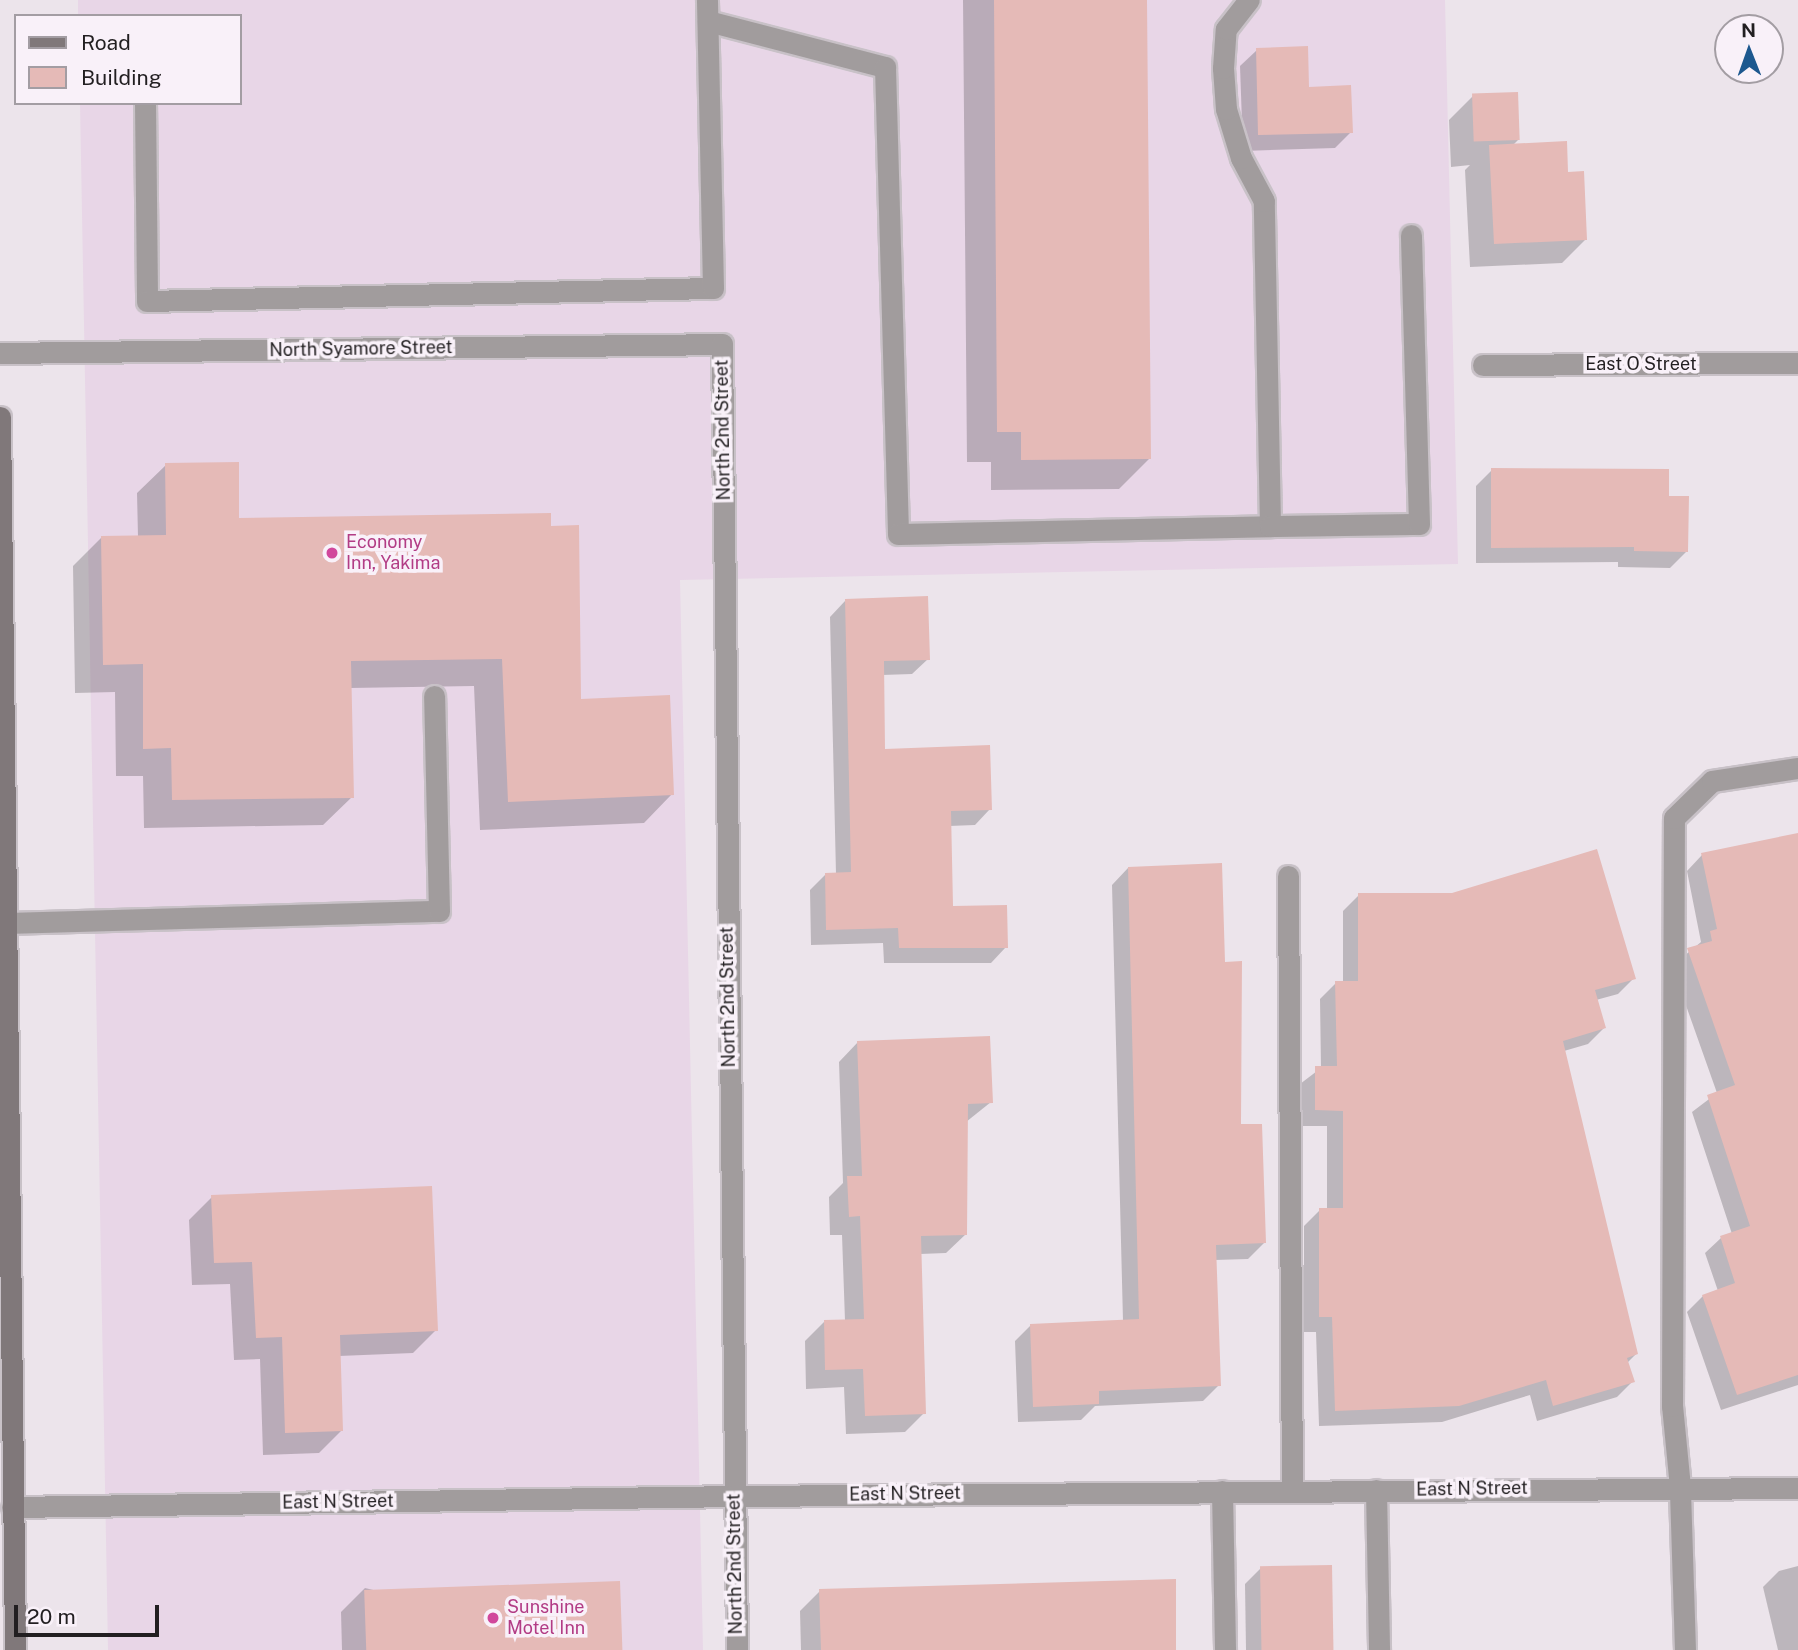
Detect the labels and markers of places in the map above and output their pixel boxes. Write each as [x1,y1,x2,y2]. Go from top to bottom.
place label: Economy Inn, Yakima [346,532,440,574]
marker: Economy Inn, Yakima [324,545,340,561]
place label: Sunshine Motel Inn [507,1597,585,1640]
marker: Sunshine Motel Inn [485,1610,501,1626]

